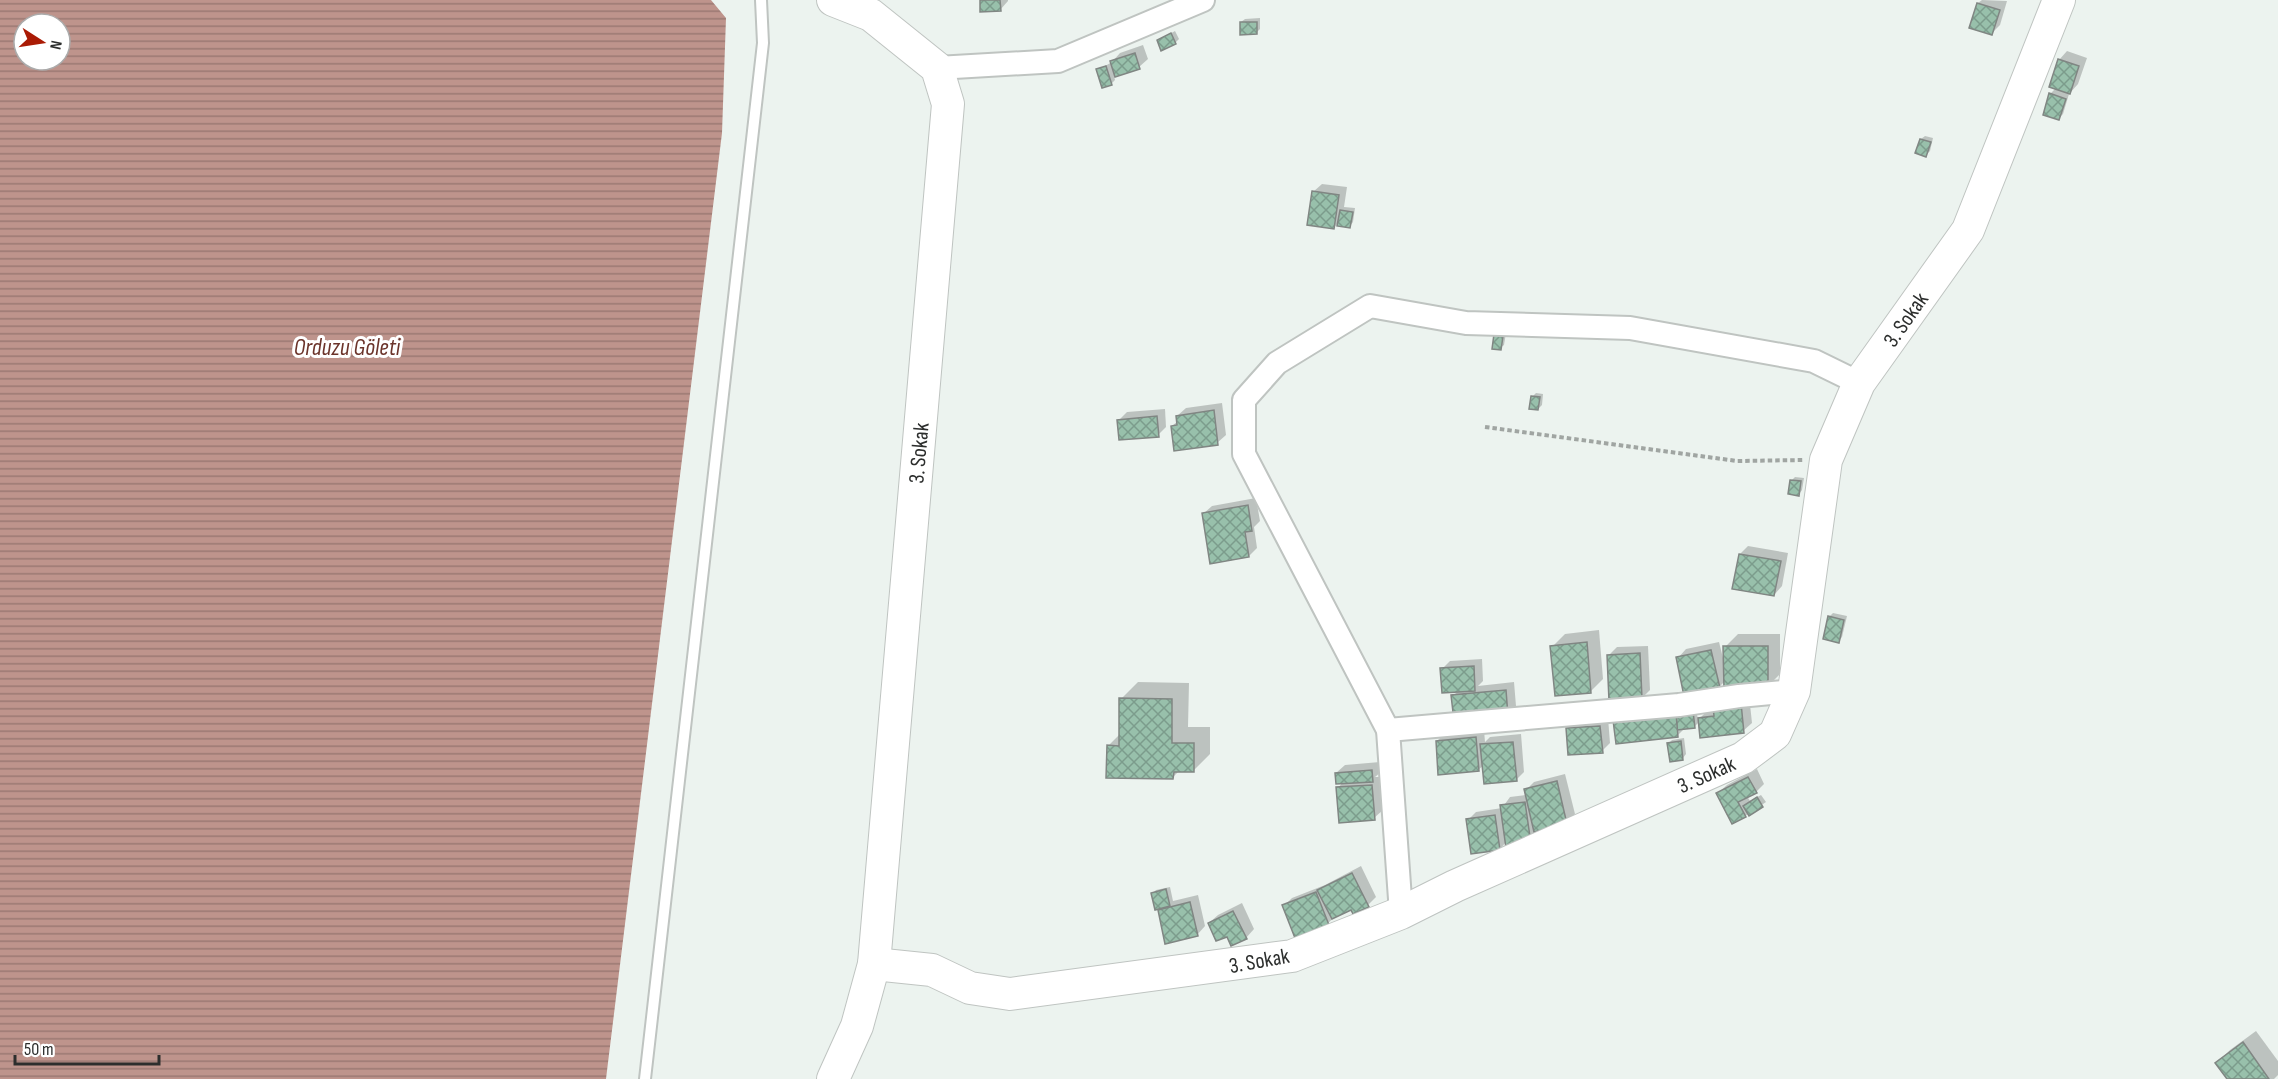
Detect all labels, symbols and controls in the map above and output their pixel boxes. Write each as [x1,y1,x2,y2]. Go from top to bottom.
north arrow [12,12,72,72]
text: N [45,39,65,51]
street label: 3. Sokak [1878,287,1935,352]
water label: Orduzu Göleti [294,333,401,362]
street label: 3. Sokak [903,421,936,485]
street label: 3. Sokak [1673,750,1740,800]
street label: 3. Sokak [1227,943,1292,980]
scale bar [15,1028,159,1066]
text: 50 m [24,1039,54,1060]

